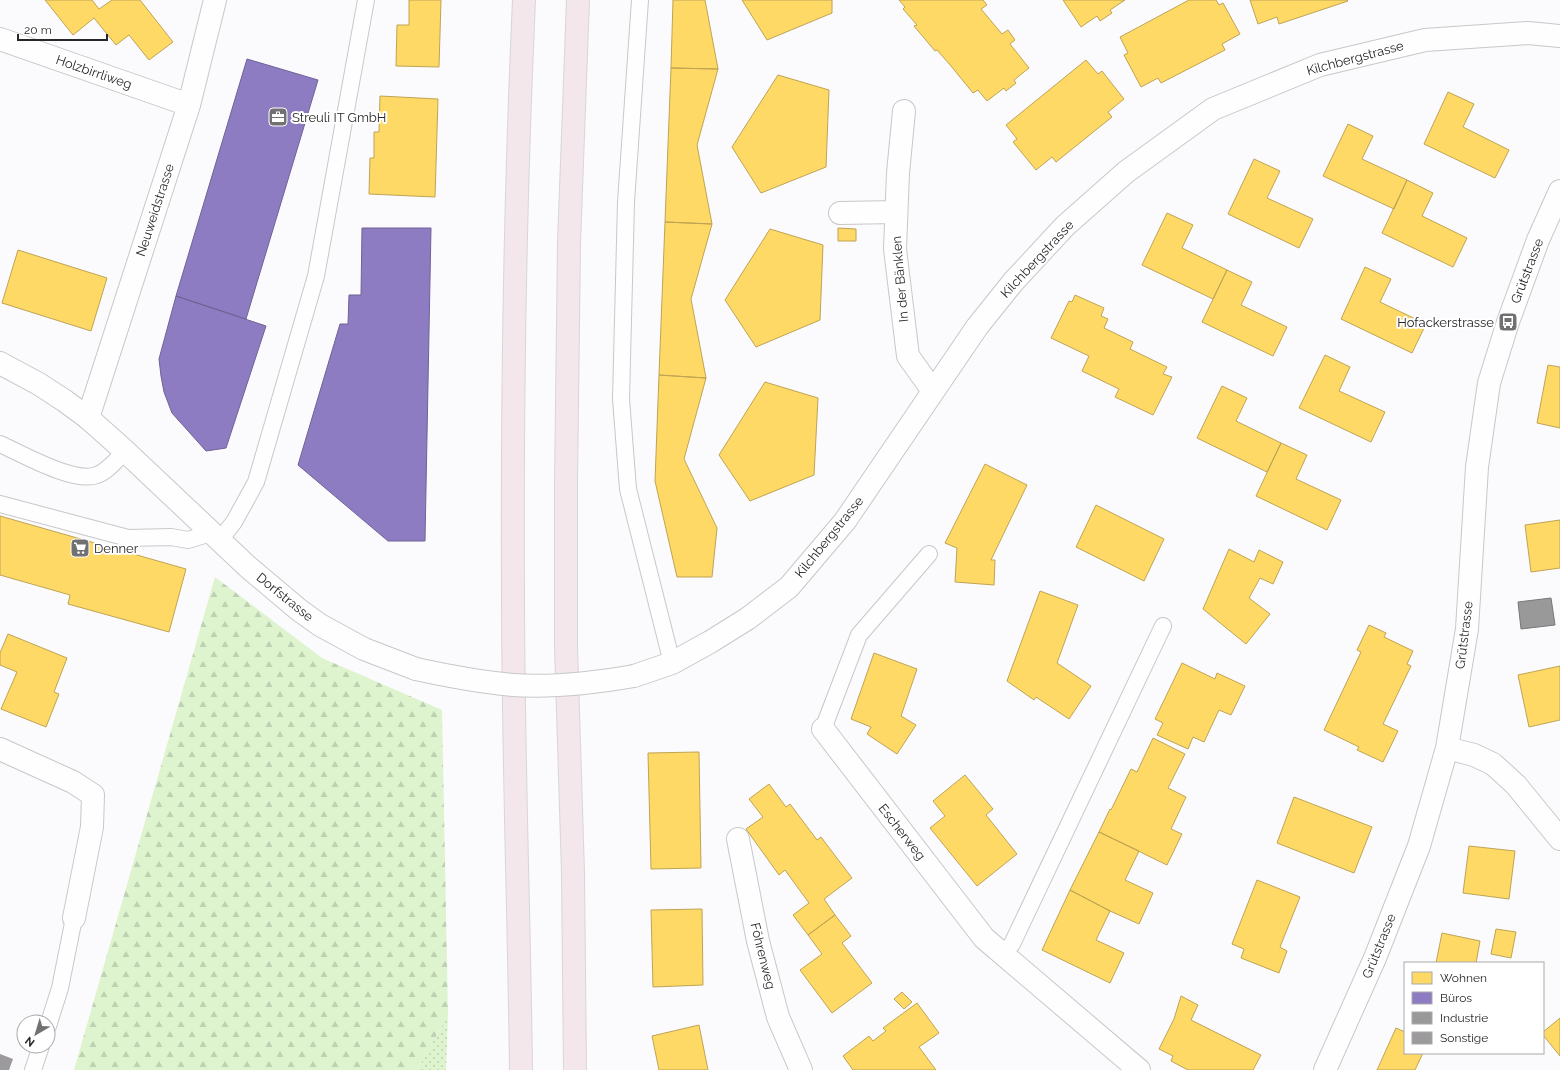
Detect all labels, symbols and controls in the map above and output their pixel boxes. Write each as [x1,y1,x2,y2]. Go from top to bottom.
scale bar [18,16,107,42]
text: 20 m [24,23,52,37]
street label: Kilchbergstrasse [1305,38,1406,78]
street label: Holzbirrliweg [54,52,134,92]
office icon: Streuli IT GmbH [267,106,289,128]
place label: Streuli IT GmbH [292,110,386,125]
street label: Neuweidstrasse [133,161,177,258]
street label: Kilchbergstrasse [997,217,1077,301]
street label: In der Bänklen [889,235,911,323]
street label: Grütstrasse [1508,236,1546,306]
bus stop icon: Hofackerstrasse [1497,311,1519,333]
place label: Hofackerstrasse [1397,315,1494,330]
street label: Kilchbergstrasse [792,493,867,581]
supermarket icon: Denner [69,537,91,559]
place label: Denner [94,541,139,556]
street label: Dorfstrasse [254,570,317,625]
street label: Grütstrasse [1452,600,1476,670]
street label: Escherweg [875,801,929,863]
street label: Grütstrasse [1359,911,1399,981]
street label: Föhrenweg [747,921,779,991]
legend [1404,962,1544,1054]
text: Wohnen [1440,971,1487,985]
text: Büros [1440,991,1472,1005]
text: Industrie [1440,1011,1488,1025]
north arrow [16,1014,56,1054]
text: Sonstige [1440,1031,1488,1045]
text: N [23,1034,37,1049]

